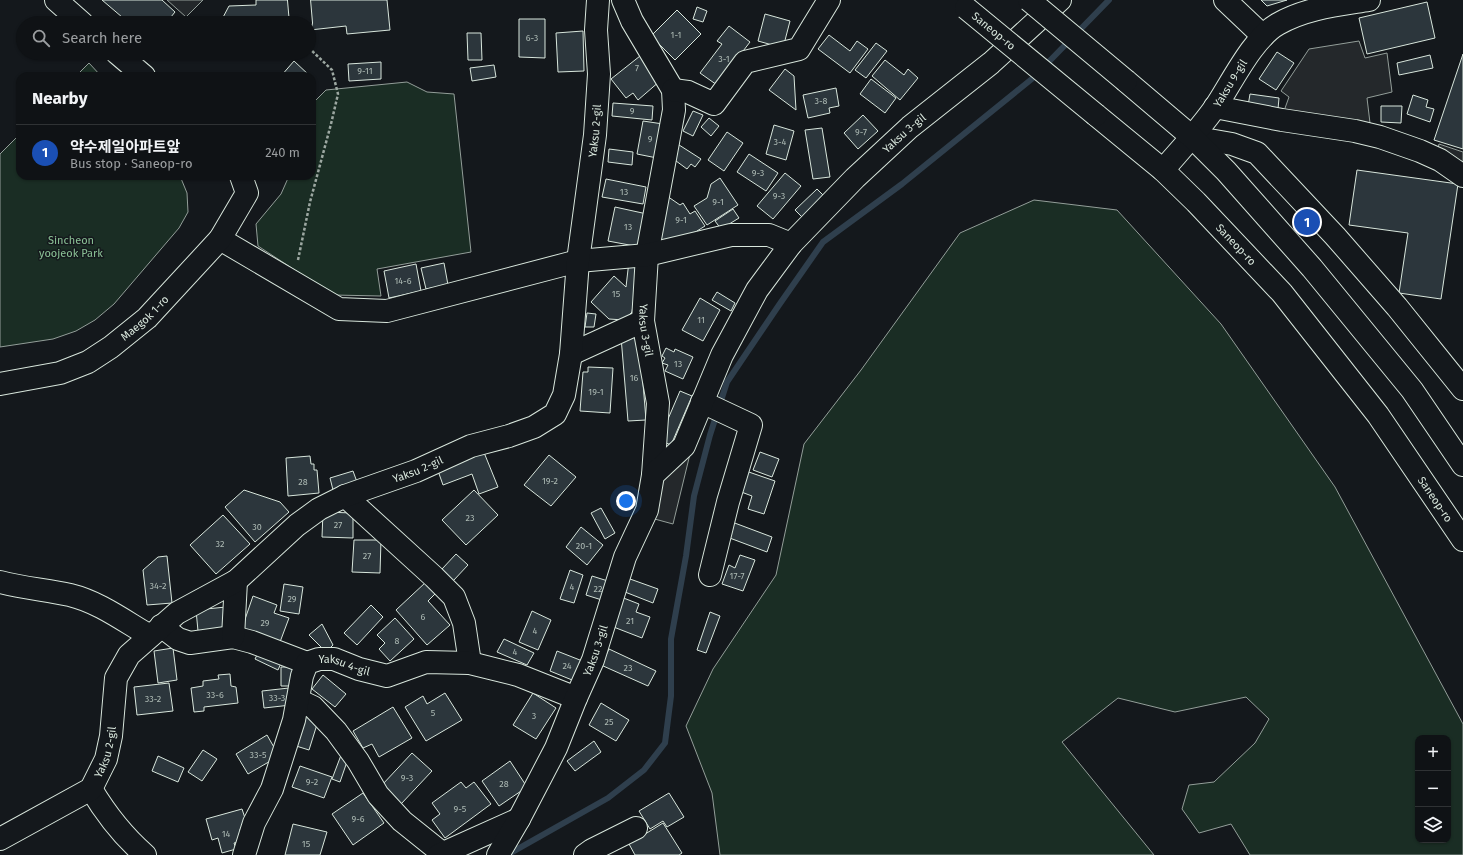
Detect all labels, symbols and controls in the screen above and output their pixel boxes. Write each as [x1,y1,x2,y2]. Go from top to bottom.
street label: Saneop-ro [970,9,1018,52]
search box [16,16,316,60]
icon: search [30,27,52,49]
text: Search here [62,29,142,47]
house number: 1-1 [671,30,681,40]
house number: 6-3 [526,33,538,43]
house number: 3-1 [718,54,730,64]
street label: Yaksu 9-gil [1211,57,1250,110]
house number: 7 [635,63,639,73]
house number: 9-11 [357,66,373,76]
text: Nearby [32,88,87,109]
house number: 3-8 [814,96,828,106]
street label: Yaksu 2-gil [586,104,604,158]
house number: 9 [630,106,635,116]
street label: Yaksu 3-gil [880,111,928,156]
house number: 9-7 [855,127,867,137]
house number: 9 [648,134,653,144]
house number: 3-4 [774,137,787,147]
text: 약수제일아파트앞 [70,138,180,156]
text: 1 [42,145,48,160]
text: 240 m [265,145,300,160]
text: Bus stop · Saneop-ro [70,156,193,171]
house number: 9-3 [752,168,764,178]
house number: 13 [620,187,628,197]
house number: 9-3 [773,191,785,201]
house number: 9-1 [712,197,724,207]
pin: 1 [1294,207,1320,237]
house number: 9-1 [675,215,687,225]
street label: Saneop-ro [1213,221,1259,268]
house number: 13 [624,222,632,232]
park label: Sincheon yoojeok Park [39,234,103,260]
house number: 14-6 [394,276,412,286]
house number: 15 [612,289,621,299]
street label: Maegok 1-ro [118,293,171,343]
street label: Yaksu 3-gil [636,303,656,357]
house number: 11 [697,315,705,325]
house number: 13 [674,359,682,369]
house number: 16 [630,373,639,383]
house number: 19-1 [588,387,604,397]
street label: Yaksu 2-gil [391,453,445,485]
street label: Saneop-ro [1415,474,1455,525]
house number: 19-2 [542,476,558,486]
house number: 28 [298,477,308,487]
your location [616,491,636,511]
house number: 23 [466,513,474,523]
house number: 27 [334,520,342,530]
house number: 30 [252,522,262,532]
house number: 32 [216,539,224,549]
house number: 20-1 [576,541,592,551]
house number: 27 [363,551,371,561]
house number: 17-7 [730,571,744,581]
house number: 34-2 [150,581,166,591]
house number: 4 [570,582,575,592]
house number: 22 [594,584,602,594]
house number: 29 [287,594,297,604]
house number: 6 [421,612,426,622]
house number: 21 [626,616,634,626]
house number: 29 [260,618,270,628]
street label: Yaksu 3-gil [580,623,610,678]
house number: 4 [533,626,538,636]
house number: 8 [395,636,400,646]
house number: 4 [513,647,518,657]
street label: Yaksu 4-gil [318,653,371,678]
house number: 24 [562,661,572,671]
house number: 23 [624,663,632,673]
house number: 33-6 [206,690,224,700]
house number: 33-3 [269,693,285,703]
house number: 33-2 [145,694,161,704]
house number: 5 [431,708,436,718]
house number: 3 [532,711,536,721]
house number: 25 [605,717,614,727]
street label: Yaksu 2-gil [91,726,118,780]
map controls [1415,735,1451,843]
button: + [1415,735,1451,771]
house number: 33-5 [249,750,267,760]
button: − [1415,771,1451,807]
house number: 9-3 [401,773,413,783]
house number: 9-2 [306,777,318,787]
house number: 28 [499,779,509,789]
house number: 9-5 [454,804,467,814]
button: layers [1415,807,1451,843]
house number: 9-6 [351,814,365,824]
house number: 14 [222,829,231,839]
house number: 15 [302,839,311,849]

